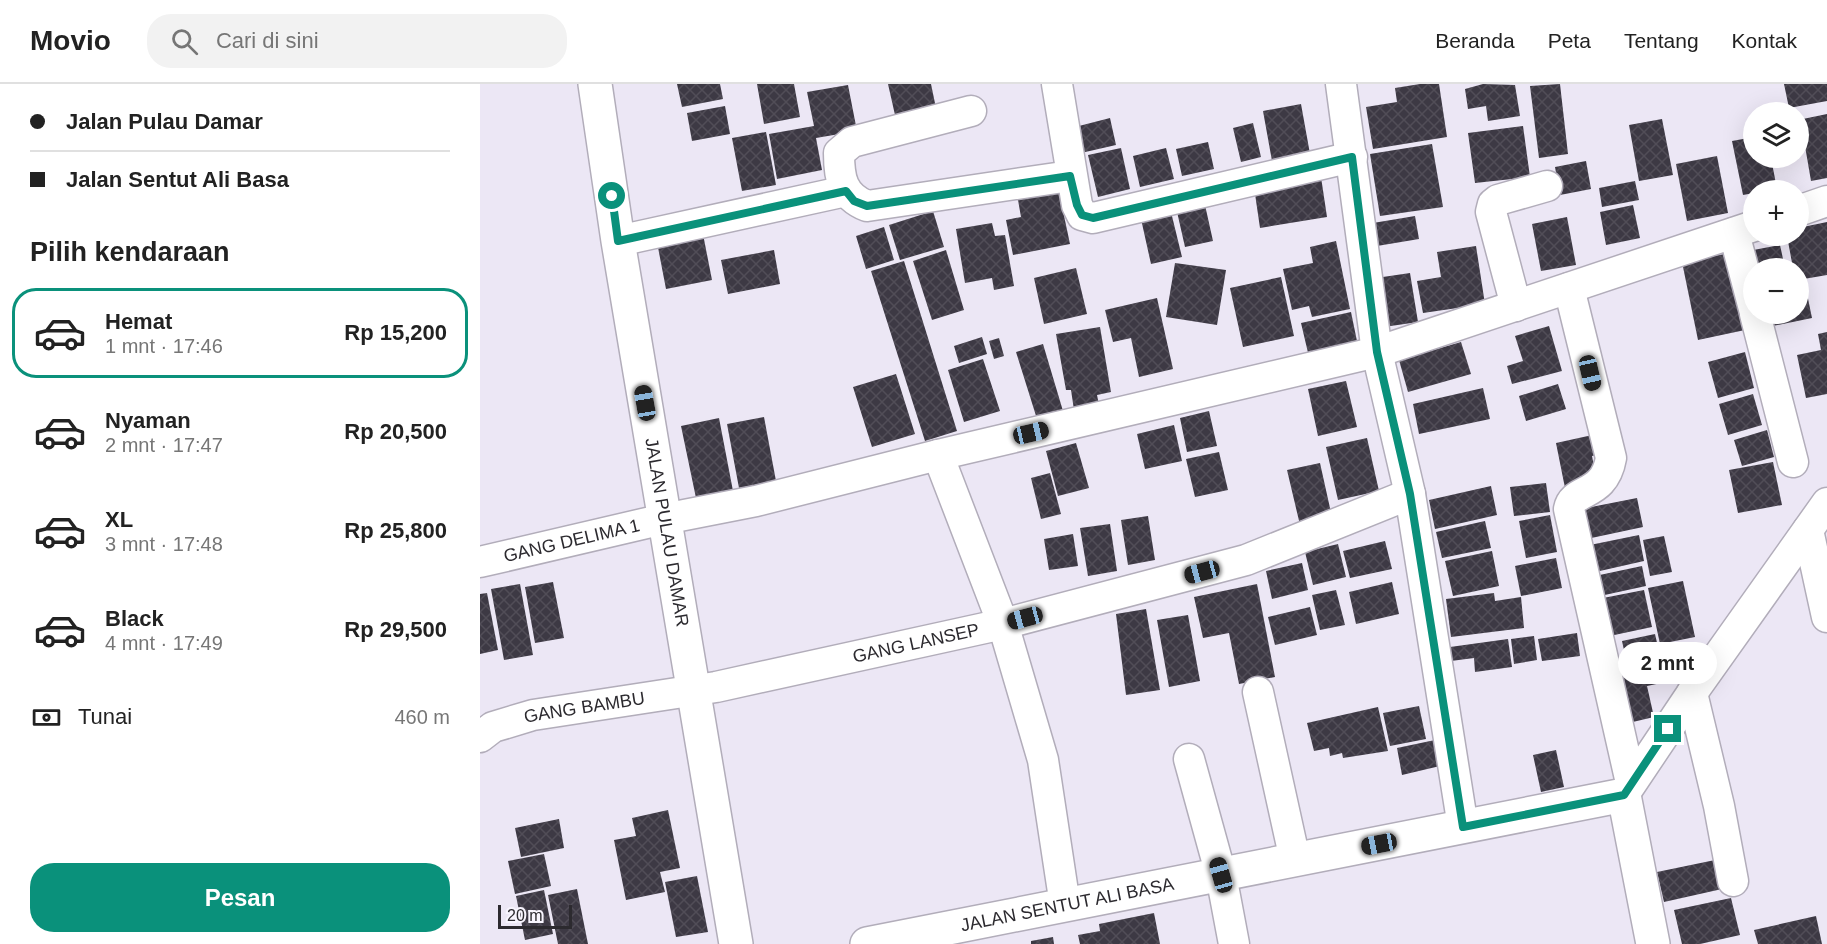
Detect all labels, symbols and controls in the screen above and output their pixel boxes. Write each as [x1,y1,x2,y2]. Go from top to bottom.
search box [147,14,567,68]
text: Movio [30,25,111,56]
icon: search [168,25,201,58]
text: Cari di sini [216,28,319,53]
text: Beranda [1435,29,1515,52]
text: Peta [1548,29,1591,52]
text: Tentang [1624,29,1699,52]
text: Kontak [1732,29,1797,52]
map controls [1743,102,1809,324]
button: layers [1743,102,1809,168]
text: Jalan Pulau Damar [66,109,263,134]
text: Jalan Sentut Ali Basa [66,167,289,192]
button: + [1743,180,1809,246]
route start [598,182,625,209]
text: Pilih kendaraan [30,237,230,267]
button: − [1743,258,1809,324]
icon: car [33,306,87,360]
text: Hemat [105,309,172,334]
text: Rp 15,200 [344,320,447,345]
text: 1 mnt · 17:46 [105,335,223,357]
car [1577,353,1603,393]
car [633,384,657,422]
icon: car [33,405,87,459]
text: Nyaman [105,408,191,433]
text: Rp 20,500 [344,419,447,444]
car [1011,420,1051,446]
text: 2 mnt · 17:47 [105,434,223,456]
street label: JALAN PULAU DAMAR [641,436,693,628]
icon: car [33,504,87,558]
text: XL [105,507,133,532]
street label: GANG DELIMA 1 [502,515,642,566]
text: Rp 25,800 [344,518,447,543]
text: 3 mnt · 17:48 [105,533,223,555]
car [1182,559,1222,585]
icon: car [33,603,87,657]
car [1005,605,1045,631]
text: Black [105,606,164,631]
text: Rp 29,500 [344,617,447,642]
street label: GANG LANSEP [851,619,981,667]
text: 4 mnt · 17:49 [105,632,223,654]
callout: 2 mnt [1618,642,1718,684]
text: 2 mnt [1641,652,1694,674]
street label: GANG BAMBU [521,688,646,727]
icon: cash [30,701,63,734]
text: Tunai [78,704,132,729]
text: 460 m [394,706,450,728]
route end [1654,715,1681,742]
car [1360,832,1398,856]
car [1207,855,1235,895]
button: Pesan [30,863,450,932]
street label: JALAN SENTUT ALI BASA [959,874,1176,935]
scale bar [498,902,572,930]
text: 20 m [507,907,543,924]

